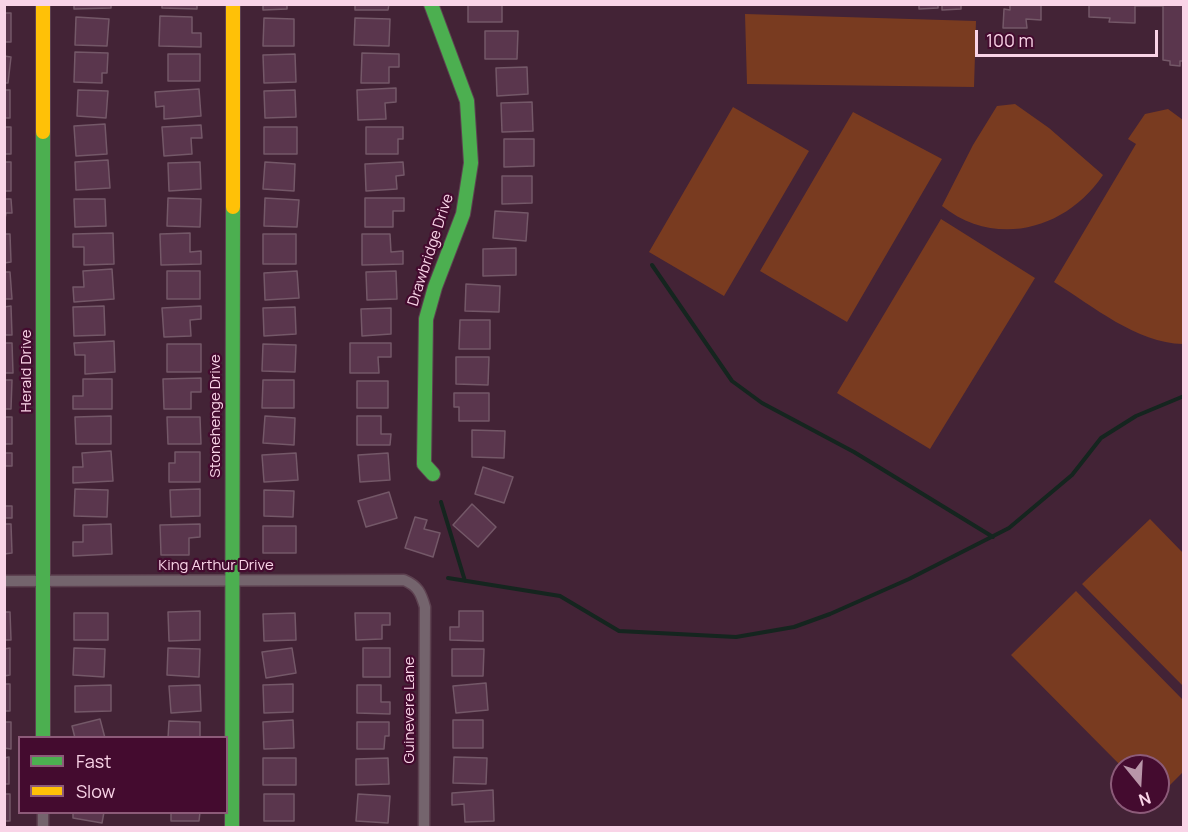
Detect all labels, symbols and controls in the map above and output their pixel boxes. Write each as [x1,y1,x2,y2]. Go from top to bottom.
scale bar [978,18,1161,56]
text: 100 m [986,28,1034,52]
street label: Drawbridge Drive [404,192,458,308]
street label: Herald Drive [18,330,36,412]
street label: Stonehenge Drive [207,354,225,478]
street label: King Arthur Drive [158,557,274,575]
street label: Guinevere Lane [401,656,419,764]
legend [18,736,228,814]
text: Fast [76,749,111,773]
north arrow [1110,754,1170,814]
text: Slow [76,779,115,803]
text: N [1136,787,1154,811]

